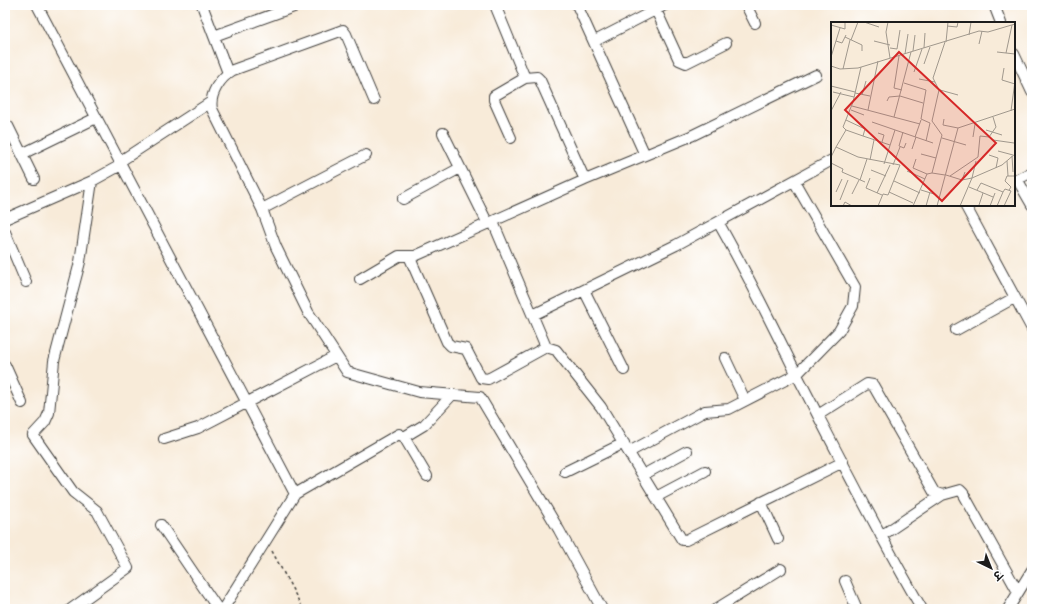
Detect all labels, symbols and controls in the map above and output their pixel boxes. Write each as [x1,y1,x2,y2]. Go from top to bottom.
inset map [831,22,1015,206]
north arrow [971,548,1011,588]
text: उ [989,567,1005,583]

